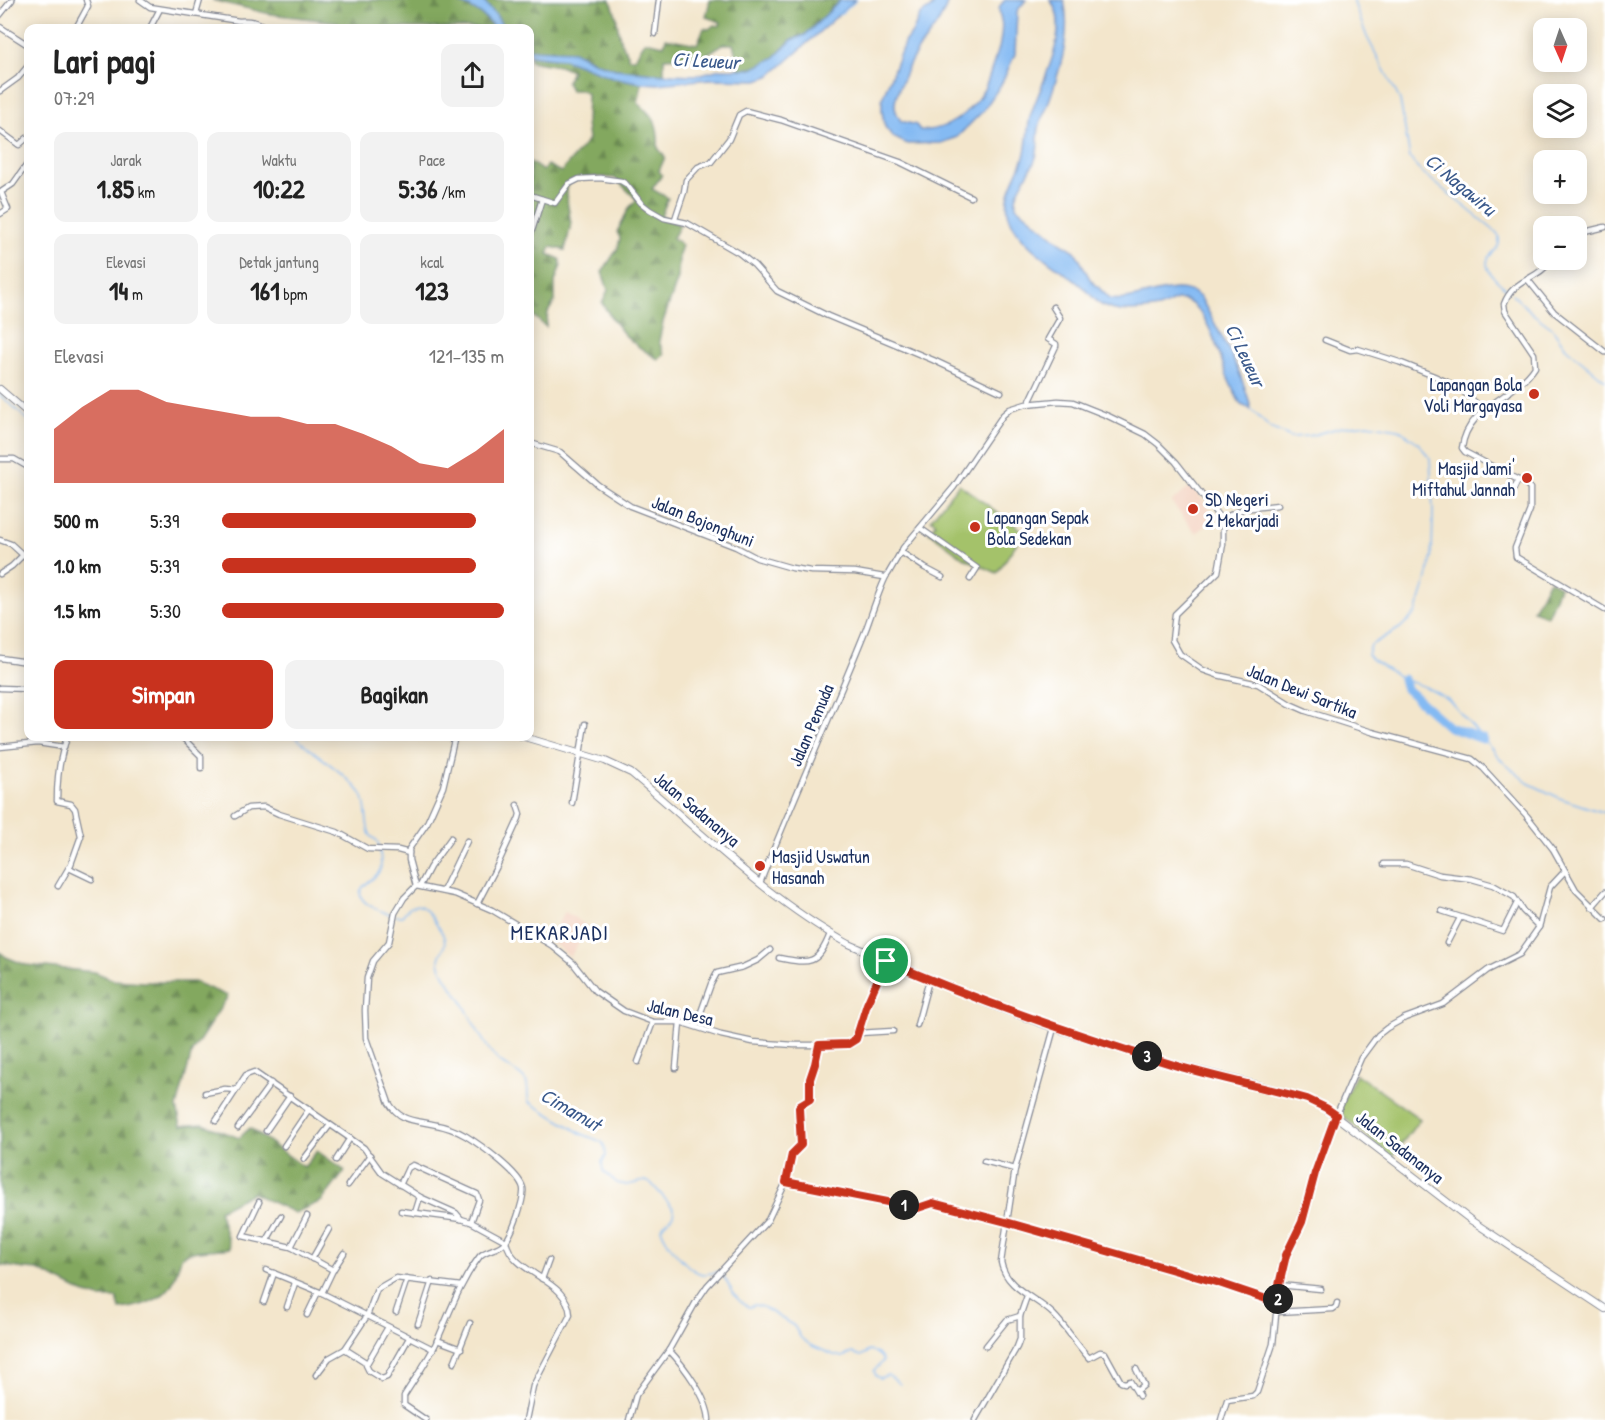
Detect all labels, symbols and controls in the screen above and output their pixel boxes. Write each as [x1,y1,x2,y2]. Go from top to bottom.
north arrow [1533,18,1587,72]
map controls [1533,18,1587,270]
text: Lari pagi [54,39,156,83]
button: share [441,44,504,107]
water label: Ci Leueur [672,45,743,75]
text: 07:29 [54,84,94,111]
button: layers [1533,84,1587,138]
water label: Ci Nagawiru [1419,146,1504,224]
text: Jarak [110,149,142,171]
text: Waktu [262,149,296,171]
text: Pace [419,149,445,171]
button: + [1533,150,1587,204]
text: 1.85 [97,171,134,206]
text: 10:22 [253,171,305,206]
text: 5:36 [398,171,438,206]
text: km [134,181,155,203]
text: /km [438,181,466,203]
button: − [1533,216,1587,270]
text: Elevasi [106,251,146,273]
text: Detak jantung [239,251,319,273]
text: kcal [420,251,444,273]
text: 14 [109,273,128,308]
text: 161 [250,273,280,308]
text: 123 [415,273,449,308]
text: m [128,283,143,305]
text: bpm [280,283,308,305]
water label: Ci Leueur [1220,319,1273,393]
text: Elevasi [54,342,104,369]
text: 121–135 m [429,342,504,369]
place label: Lapangan Bola Voli Margayasa [1423,372,1522,418]
marker: Lapangan Bola Voli Margayasa [1527,387,1541,401]
place label: Masjid Jami' Miftahul Jannah [1412,456,1515,502]
marker: Masjid Jami' Miftahul Jannah [1520,471,1534,485]
place label: SD Negeri 2 Mekarjadi [1205,487,1279,533]
street label: Jalan Bojonghuni [648,489,758,553]
marker: SD Negeri 2 Mekarjadi [1186,502,1200,516]
place label: Lapangan Sepak Bola Sedekan [987,505,1089,551]
text: 500 m [54,507,99,534]
text: 5:39 [150,507,179,534]
marker: Lapangan Sepak Bola Sedekan [968,520,982,534]
text: 1.0 km [54,552,101,579]
text: 5:39 [150,552,179,579]
text: 1.5 km [54,597,101,624]
text: 5:30 [150,597,181,624]
street label: Jalan Dewi Sartika [1243,657,1361,725]
button: Simpan [54,660,273,729]
button: Bagikan [285,660,504,729]
street label: Jalan Pemuda [782,680,840,770]
street label: Jalan Sadananya [649,766,745,852]
place label: Masjid Uswatun Hasanah [772,844,870,890]
marker: Masjid Uswatun Hasanah [753,859,767,873]
district label: MEKARJADI [511,918,609,947]
pin [860,935,911,986]
icon: arrive [869,944,902,977]
street label: Jalan Desa [644,992,716,1032]
pin: 3 [1132,1041,1162,1071]
text: 3 [1143,1045,1151,1067]
water label: Cimamut [536,1081,609,1139]
street label: Jalan Sadananya [1351,1105,1449,1189]
pin: 1 [889,1190,919,1220]
text: 1 [901,1194,907,1216]
pin: 2 [1263,1284,1293,1314]
text: 2 [1274,1288,1282,1310]

